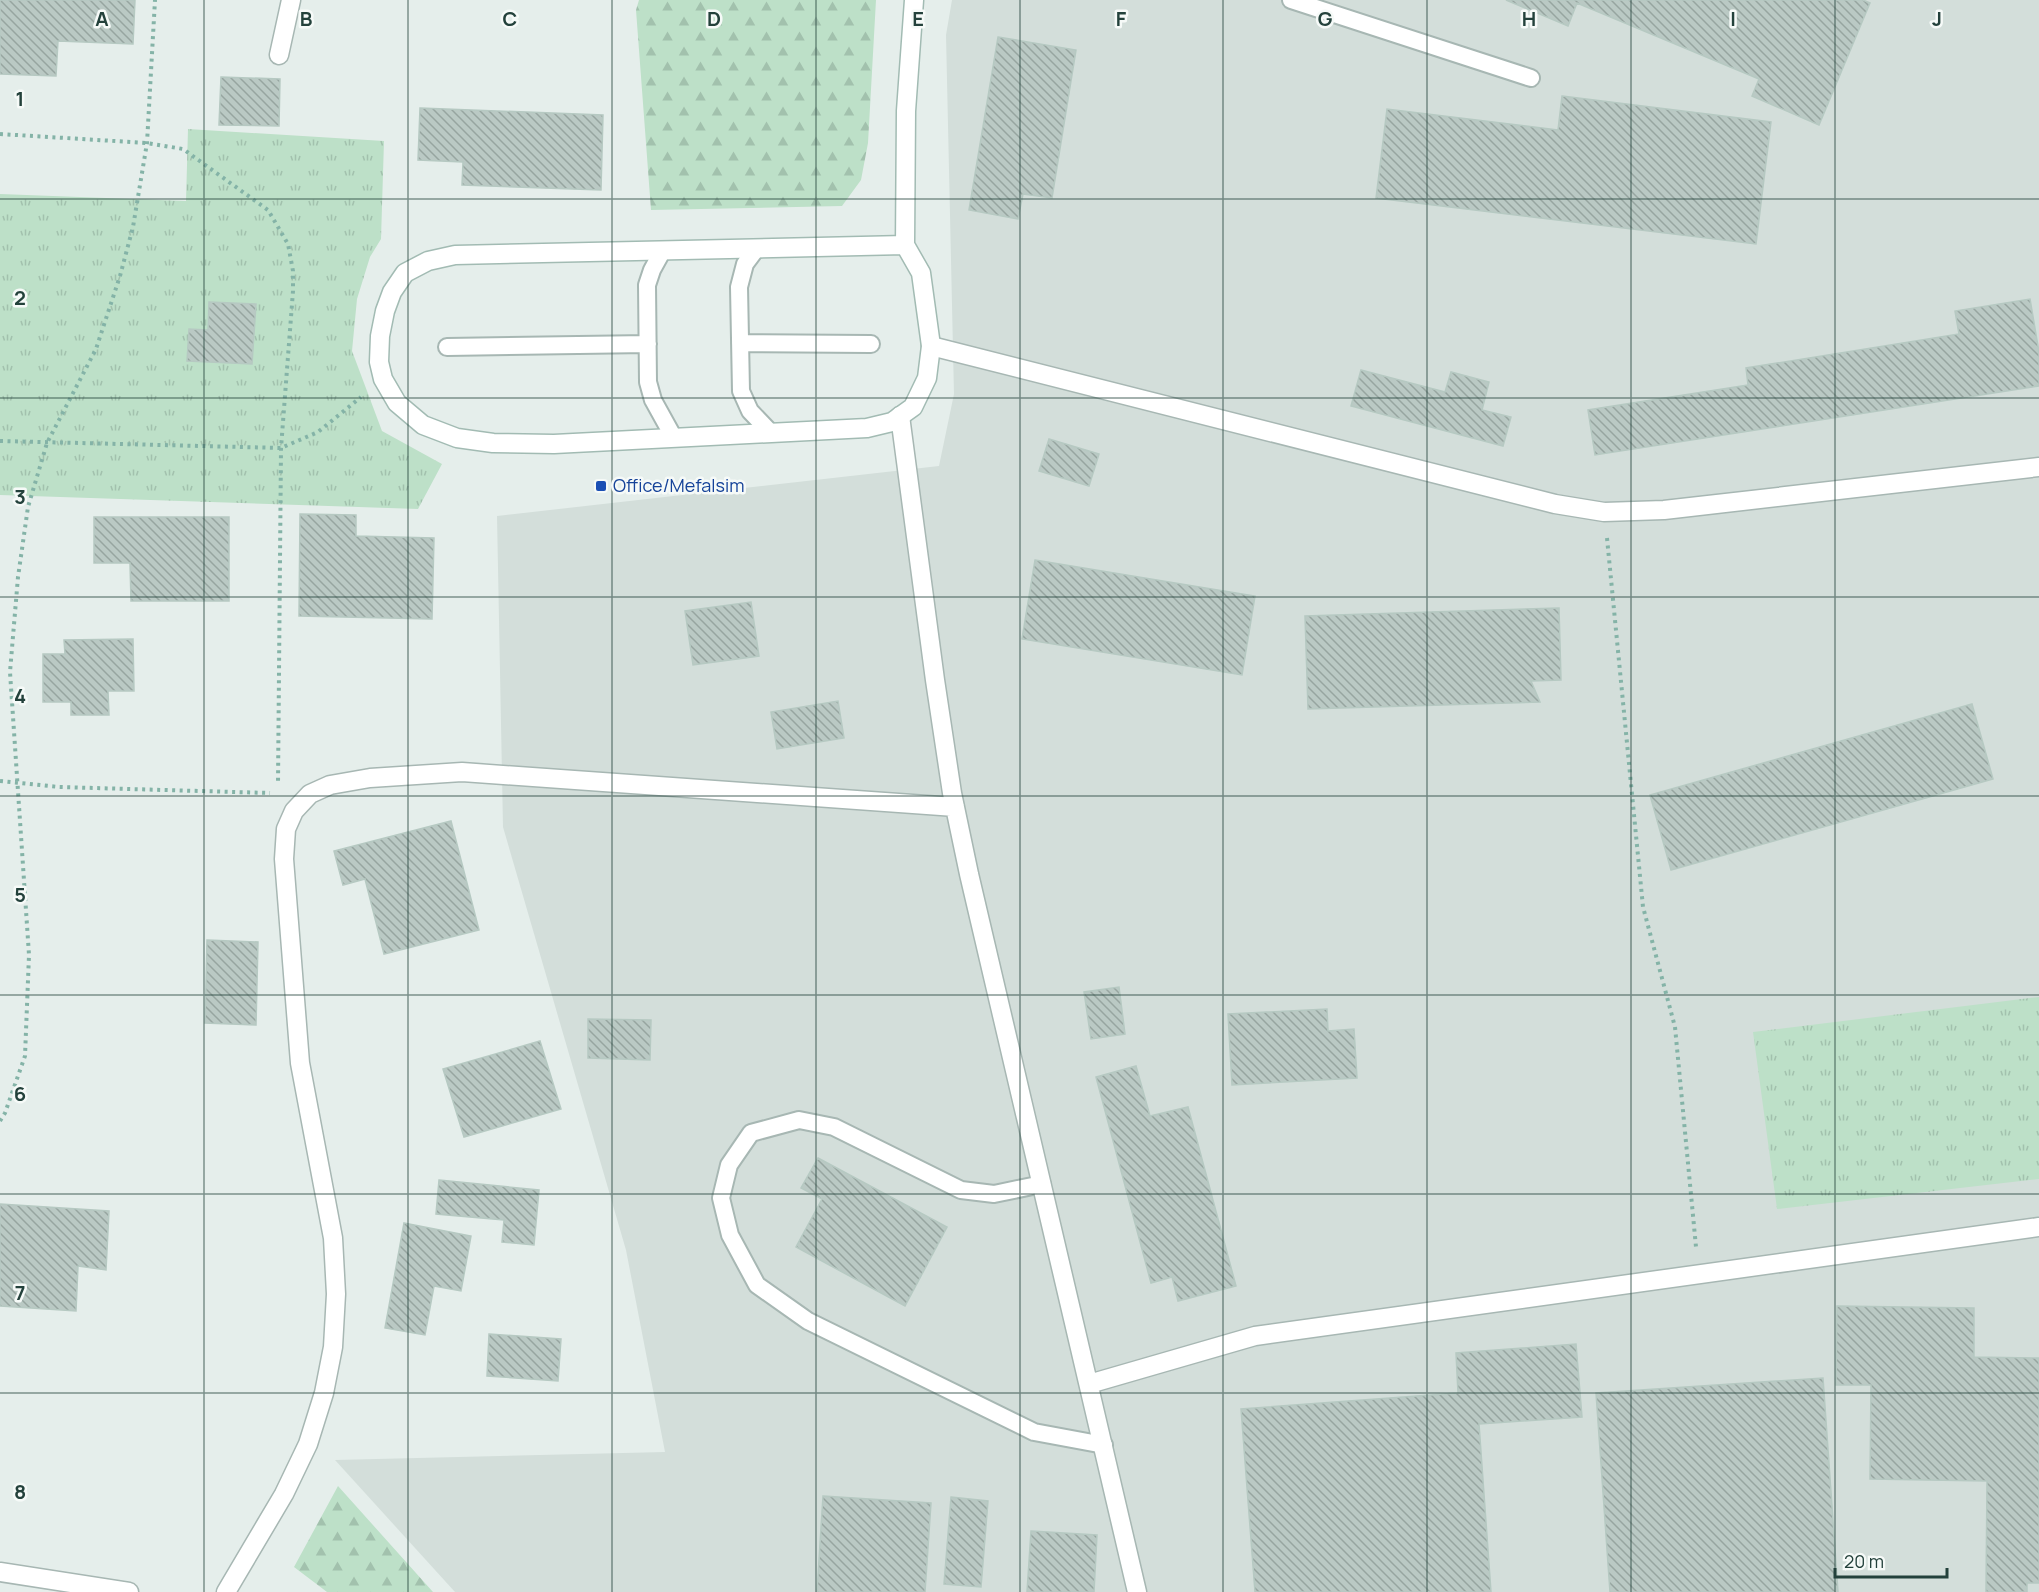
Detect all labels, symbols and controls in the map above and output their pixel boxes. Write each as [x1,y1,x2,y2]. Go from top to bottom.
text: A [95,5,109,32]
text: B [300,5,313,32]
text: C [503,5,517,32]
text: D [707,5,721,32]
text: E [912,5,924,32]
text: F [1116,5,1127,32]
text: G [1318,5,1333,32]
text: H [1522,5,1536,32]
text: I [1730,5,1736,32]
text: J [1932,5,1942,32]
text: 1 [16,85,24,112]
text: 2 [14,284,26,311]
place label: Office/Mefalsim [613,473,745,497]
marker: Office/Mefalsim [594,479,608,493]
text: 3 [14,483,26,510]
text: 4 [14,682,26,709]
text: 5 [14,881,26,908]
text: 6 [14,1080,26,1107]
text: 7 [15,1279,25,1306]
text: 8 [14,1478,26,1505]
scale bar [1835,1541,1948,1579]
text: 20 m [1844,1549,1884,1573]

